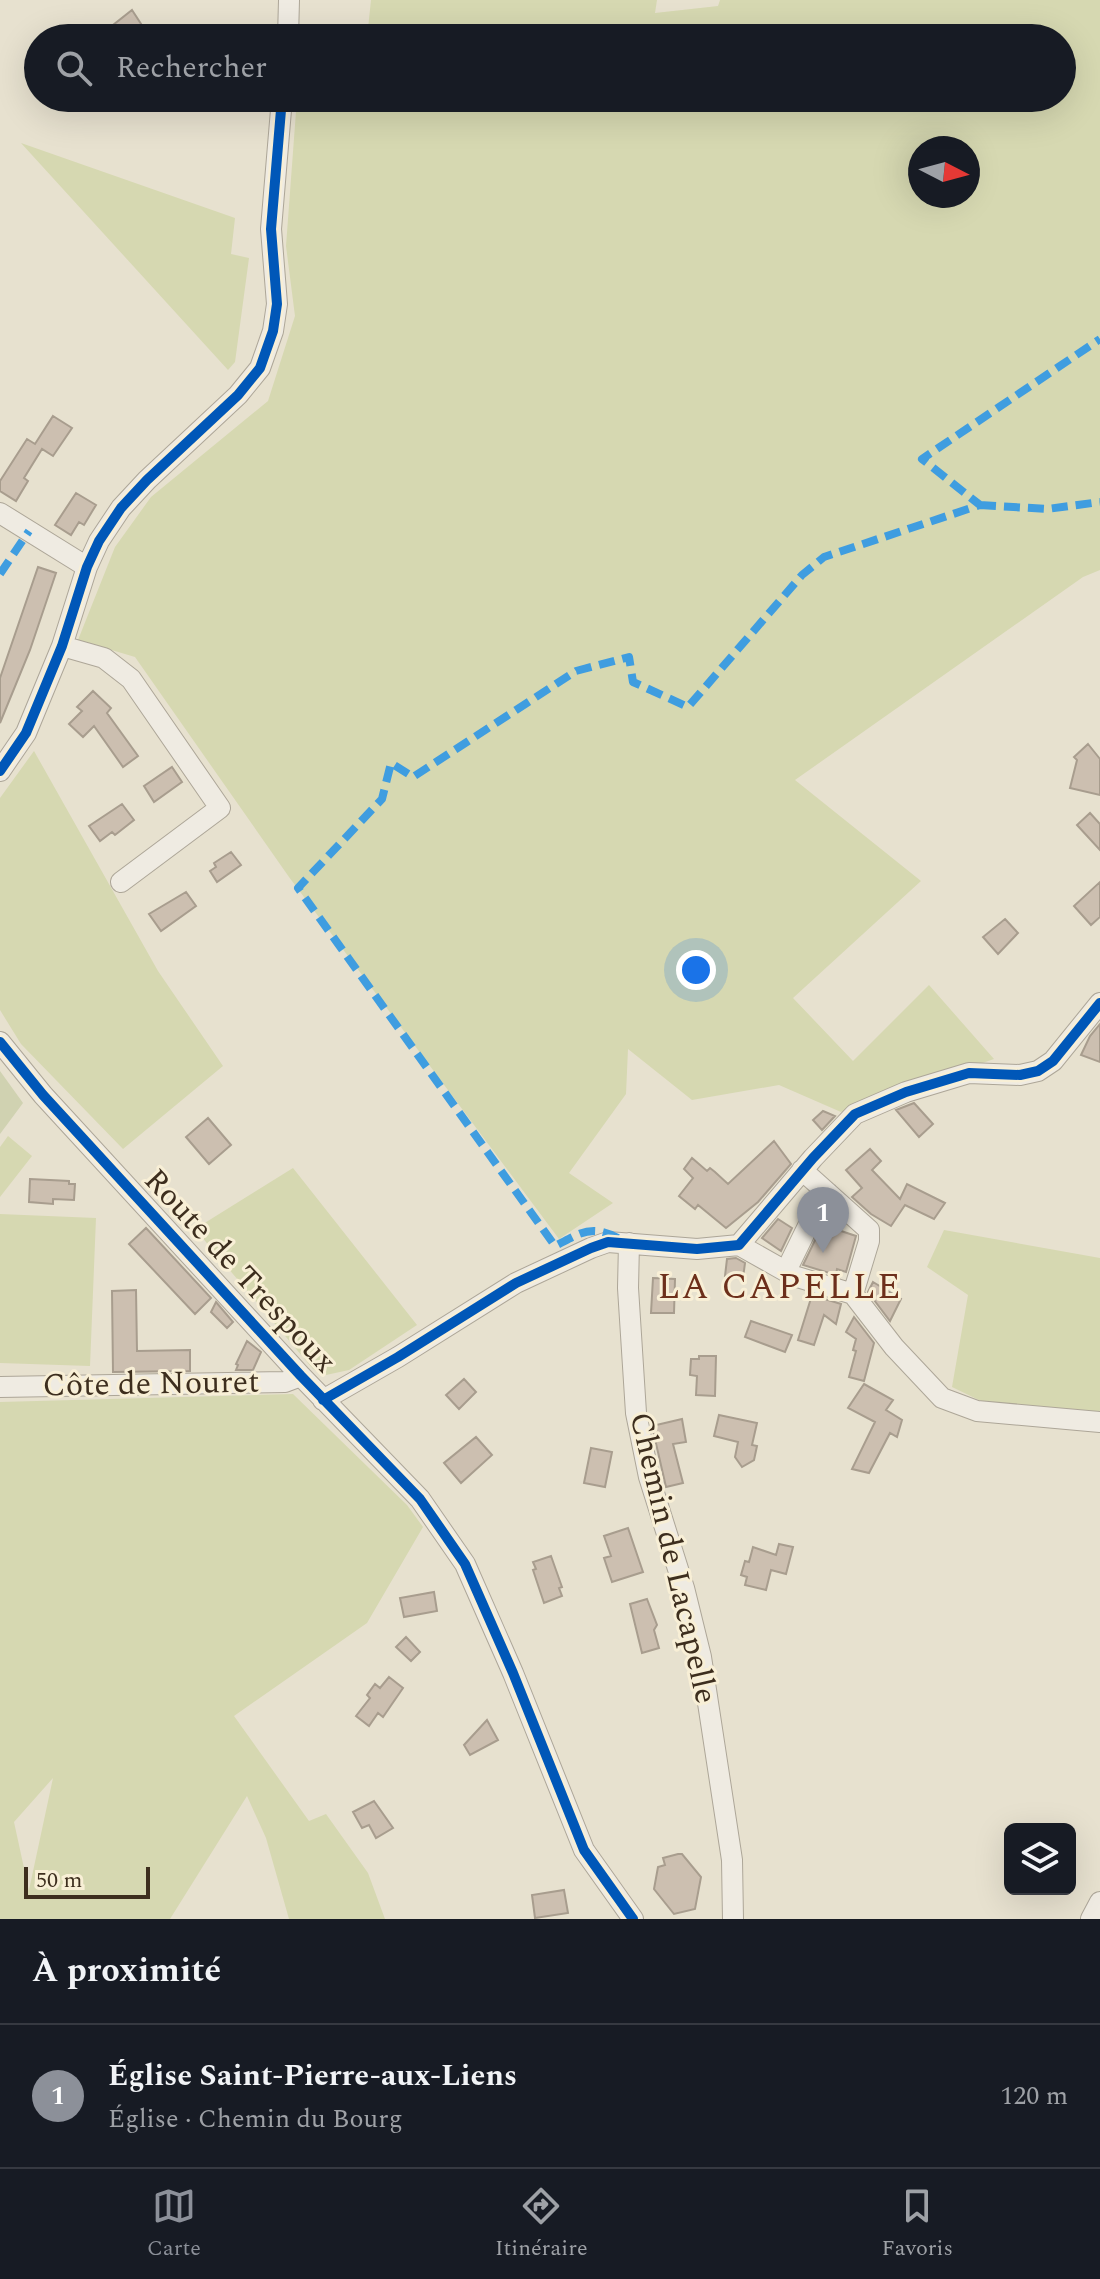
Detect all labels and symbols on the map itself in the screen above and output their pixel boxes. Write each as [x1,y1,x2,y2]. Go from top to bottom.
north arrow [908,136,980,208]
your location [676,950,716,990]
street label: Route de Trespoux [132,1158,348,1385]
pin: 1 [797,1187,849,1253]
district label: LA CAPELLE [657,1260,903,1315]
street label: Côte de Nouret [42,1358,260,1410]
street label: Chemin de Lacapelle [616,1407,730,1709]
scale bar [24,1863,150,1899]

